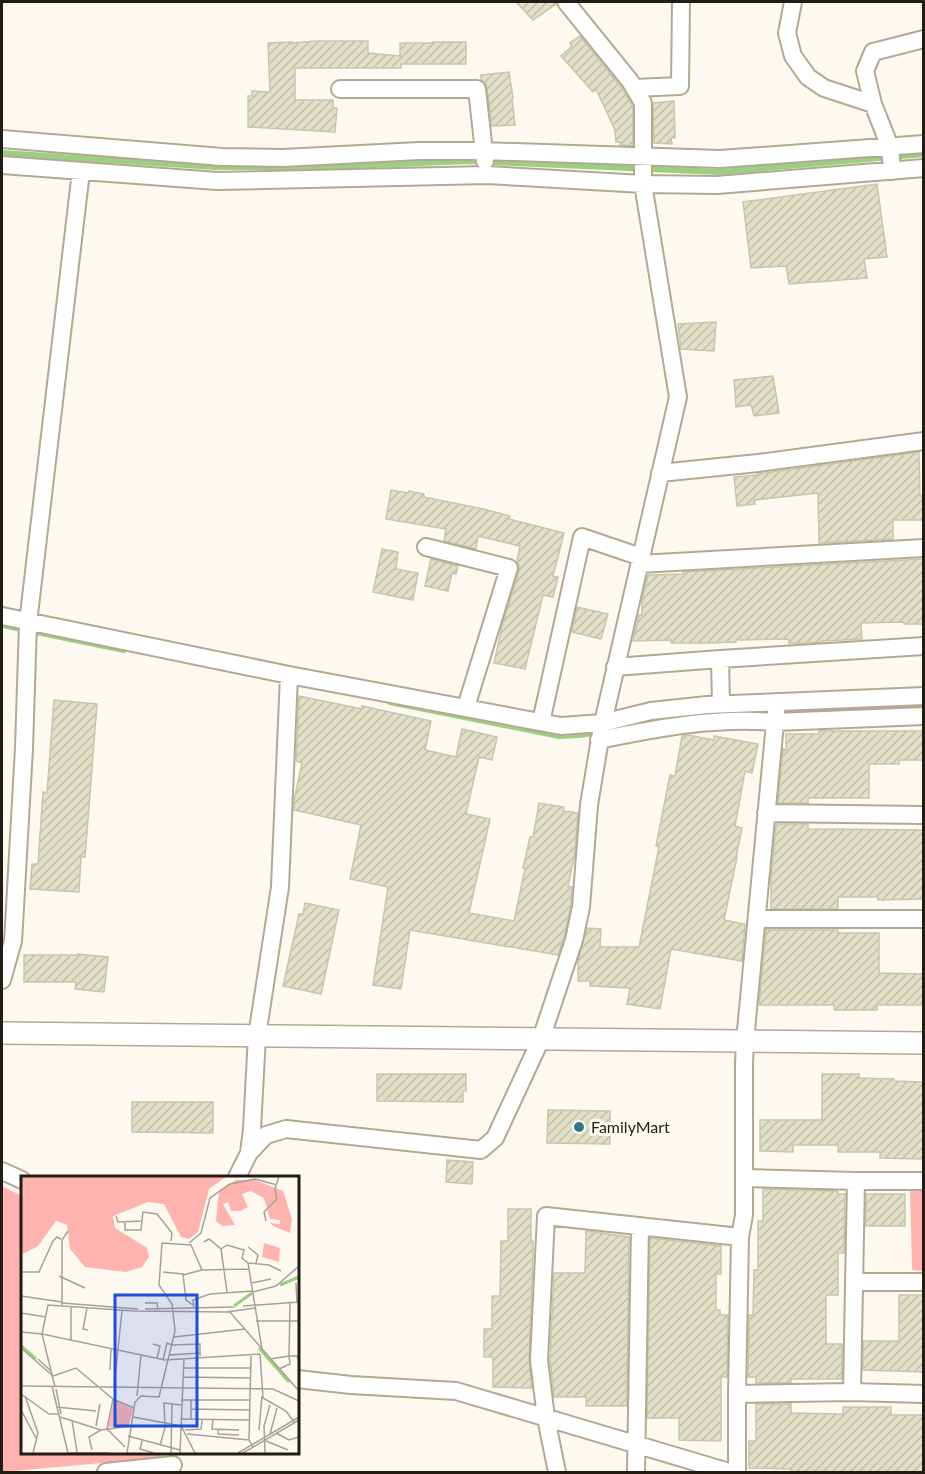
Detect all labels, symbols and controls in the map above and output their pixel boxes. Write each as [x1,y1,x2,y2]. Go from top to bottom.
place label: FamilyMart [591,1117,670,1136]
marker: FamilyMart [572,1120,586,1134]
inset map [21,1176,298,1453]

